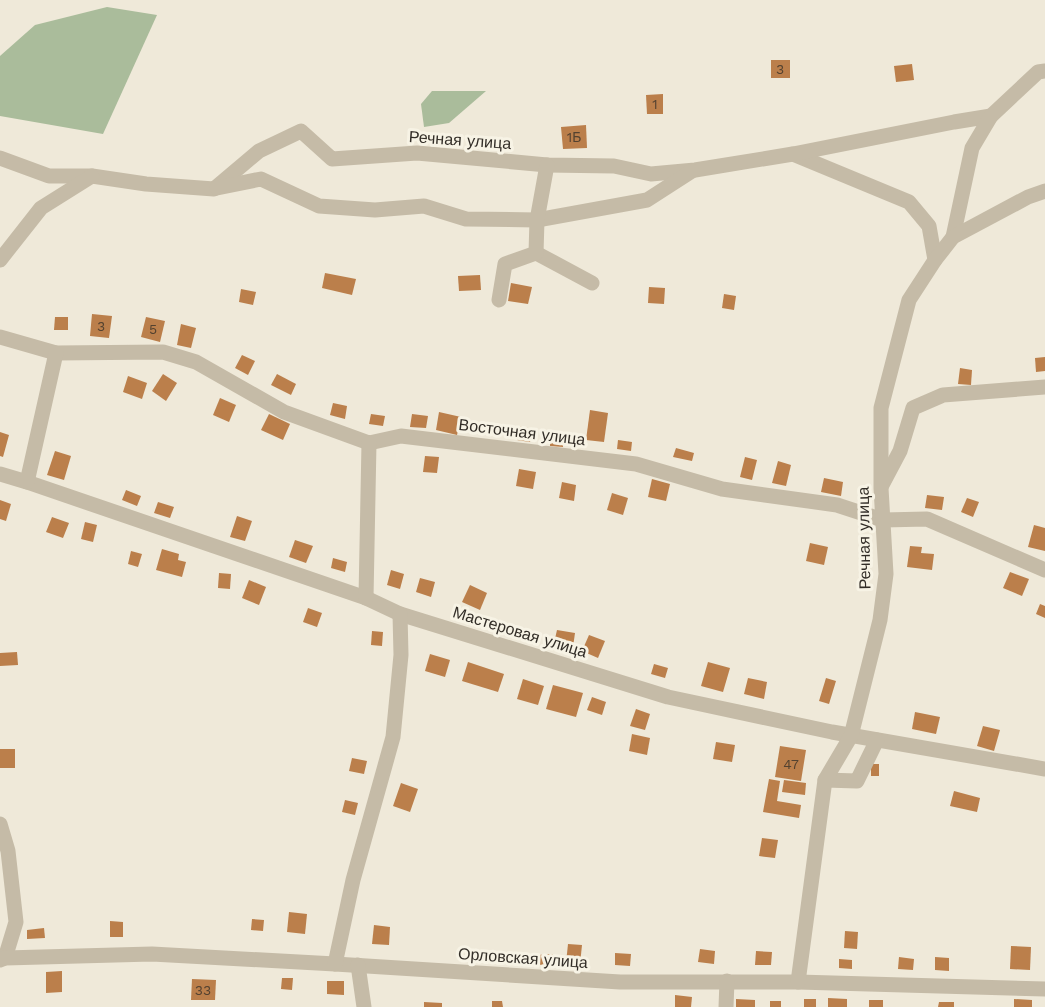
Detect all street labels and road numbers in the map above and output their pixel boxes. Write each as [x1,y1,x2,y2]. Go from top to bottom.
street label: Речная улица [408,127,512,153]
street label: Восточная улица [458,415,586,449]
street label: Речная улица [854,486,874,589]
street label: Мастеровая улица [450,603,590,662]
street label: Орловская улица [458,944,589,972]

